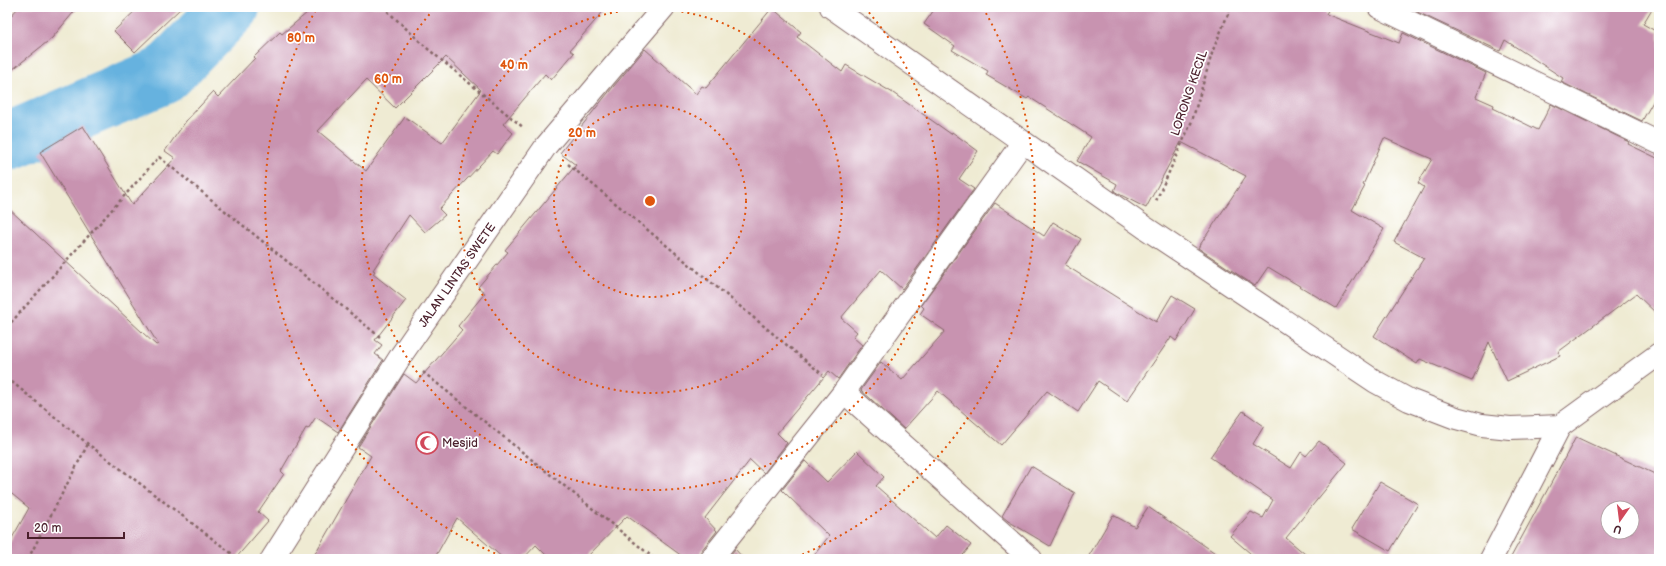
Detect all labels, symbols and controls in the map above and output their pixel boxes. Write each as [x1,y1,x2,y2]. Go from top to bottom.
text: 80 m [287,31,315,46]
street label: LORONG KECIL [1168,48,1211,138]
text: 40 m [500,58,528,73]
text: 60 m [374,72,402,87]
text: 20 m [568,126,596,141]
centre of rings [643,194,657,208]
street label: JALAN LINTAS SWETE [416,220,499,330]
mosque icon: Mesjid [414,430,440,456]
place label: Mesjid [442,436,478,451]
north arrow [1600,500,1640,540]
scale bar [28,514,124,540]
text: 20 m [34,521,61,536]
text: U [1612,522,1623,536]

